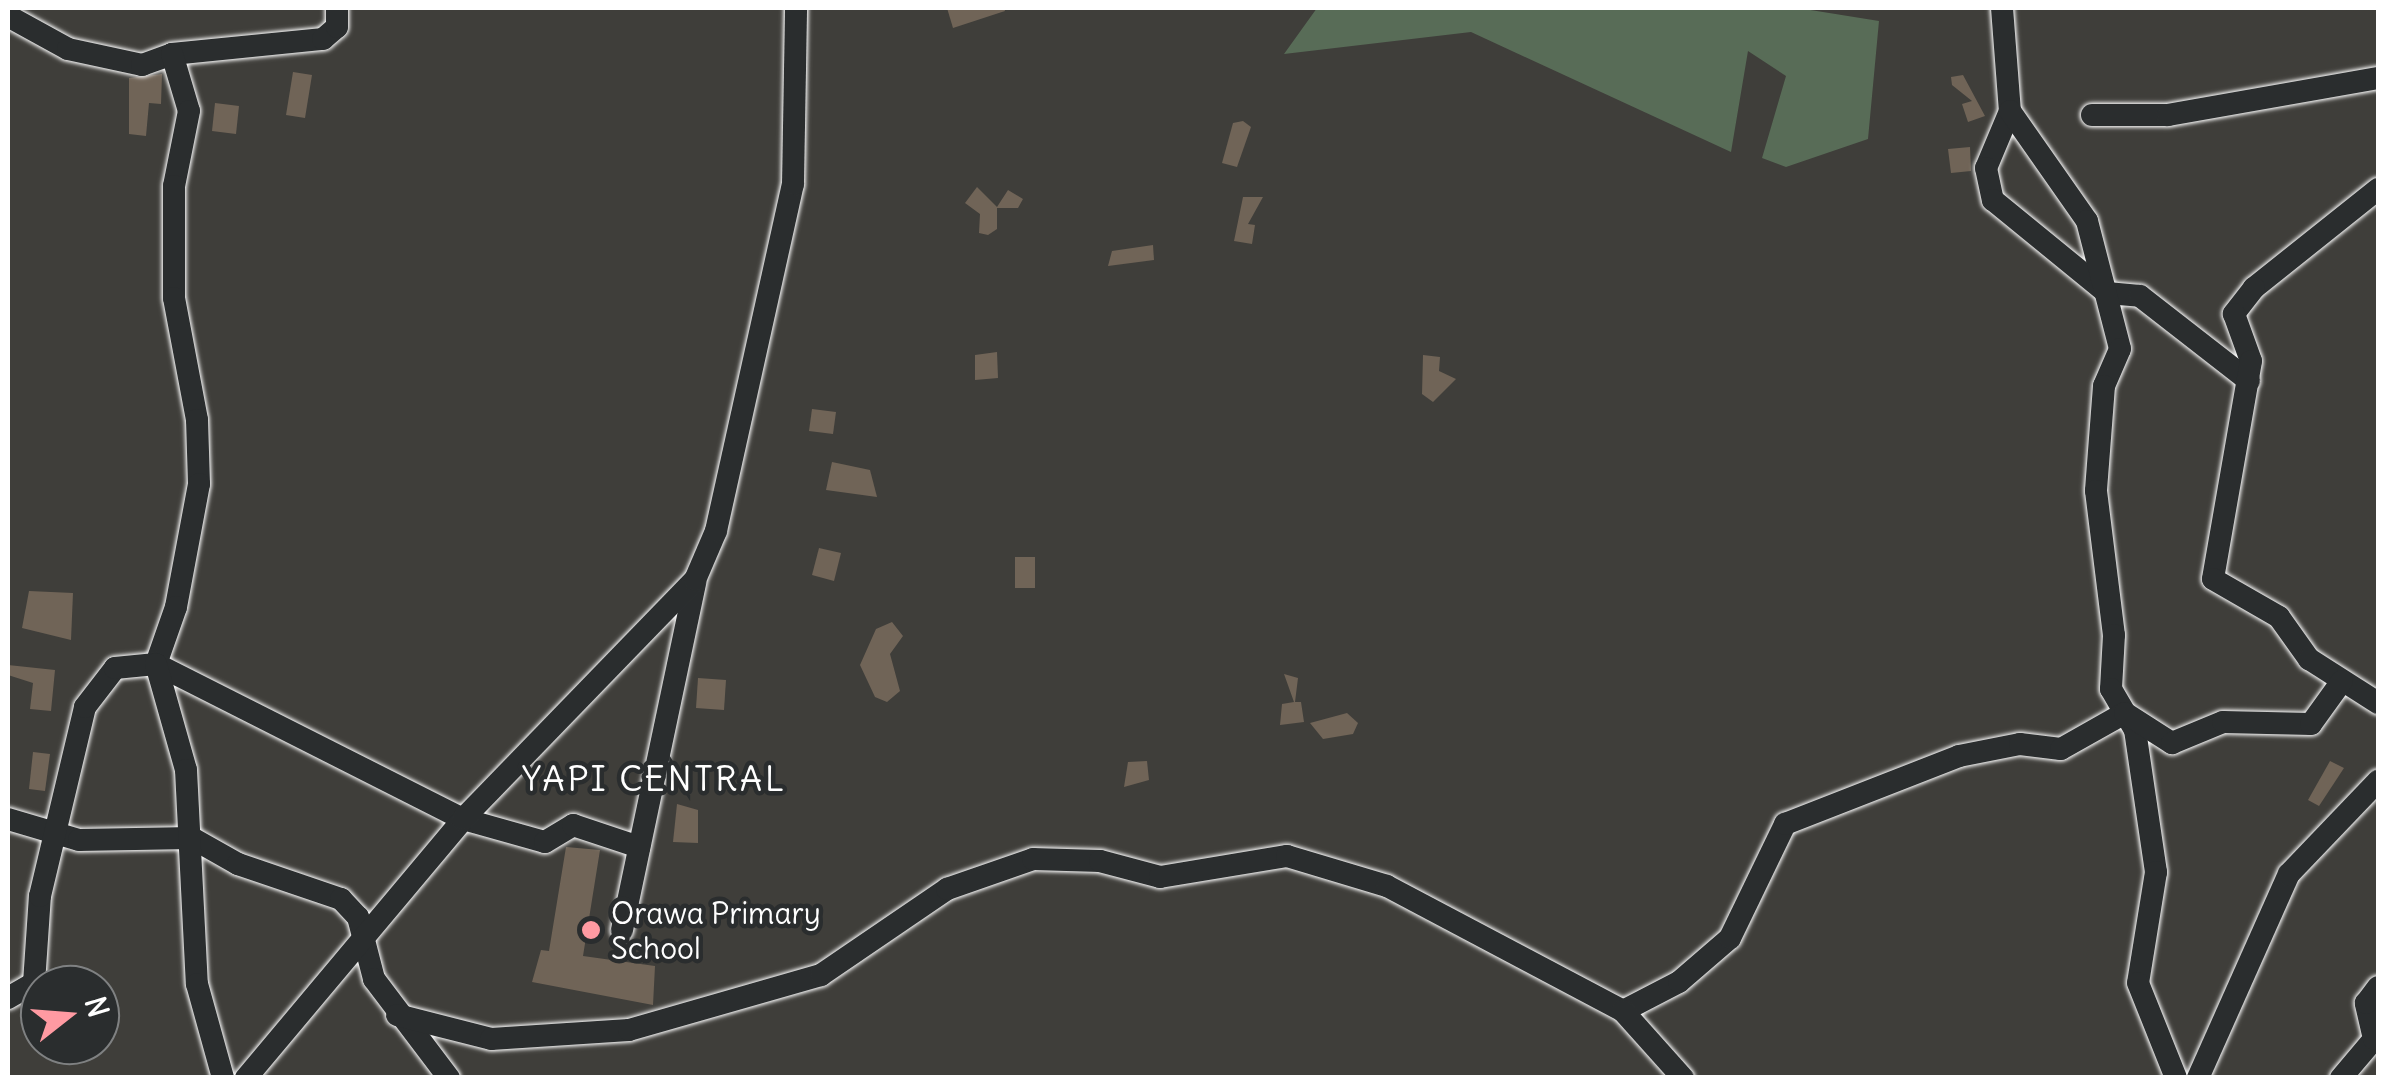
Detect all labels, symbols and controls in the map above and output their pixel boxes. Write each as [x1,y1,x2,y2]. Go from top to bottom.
district label: YAPI CENTRAL [522,757,786,799]
place label: Orawa Primary School [611,895,821,966]
marker: Orawa Primary School [580,919,602,941]
north arrow [20,965,120,1065]
text: N [77,992,117,1021]

